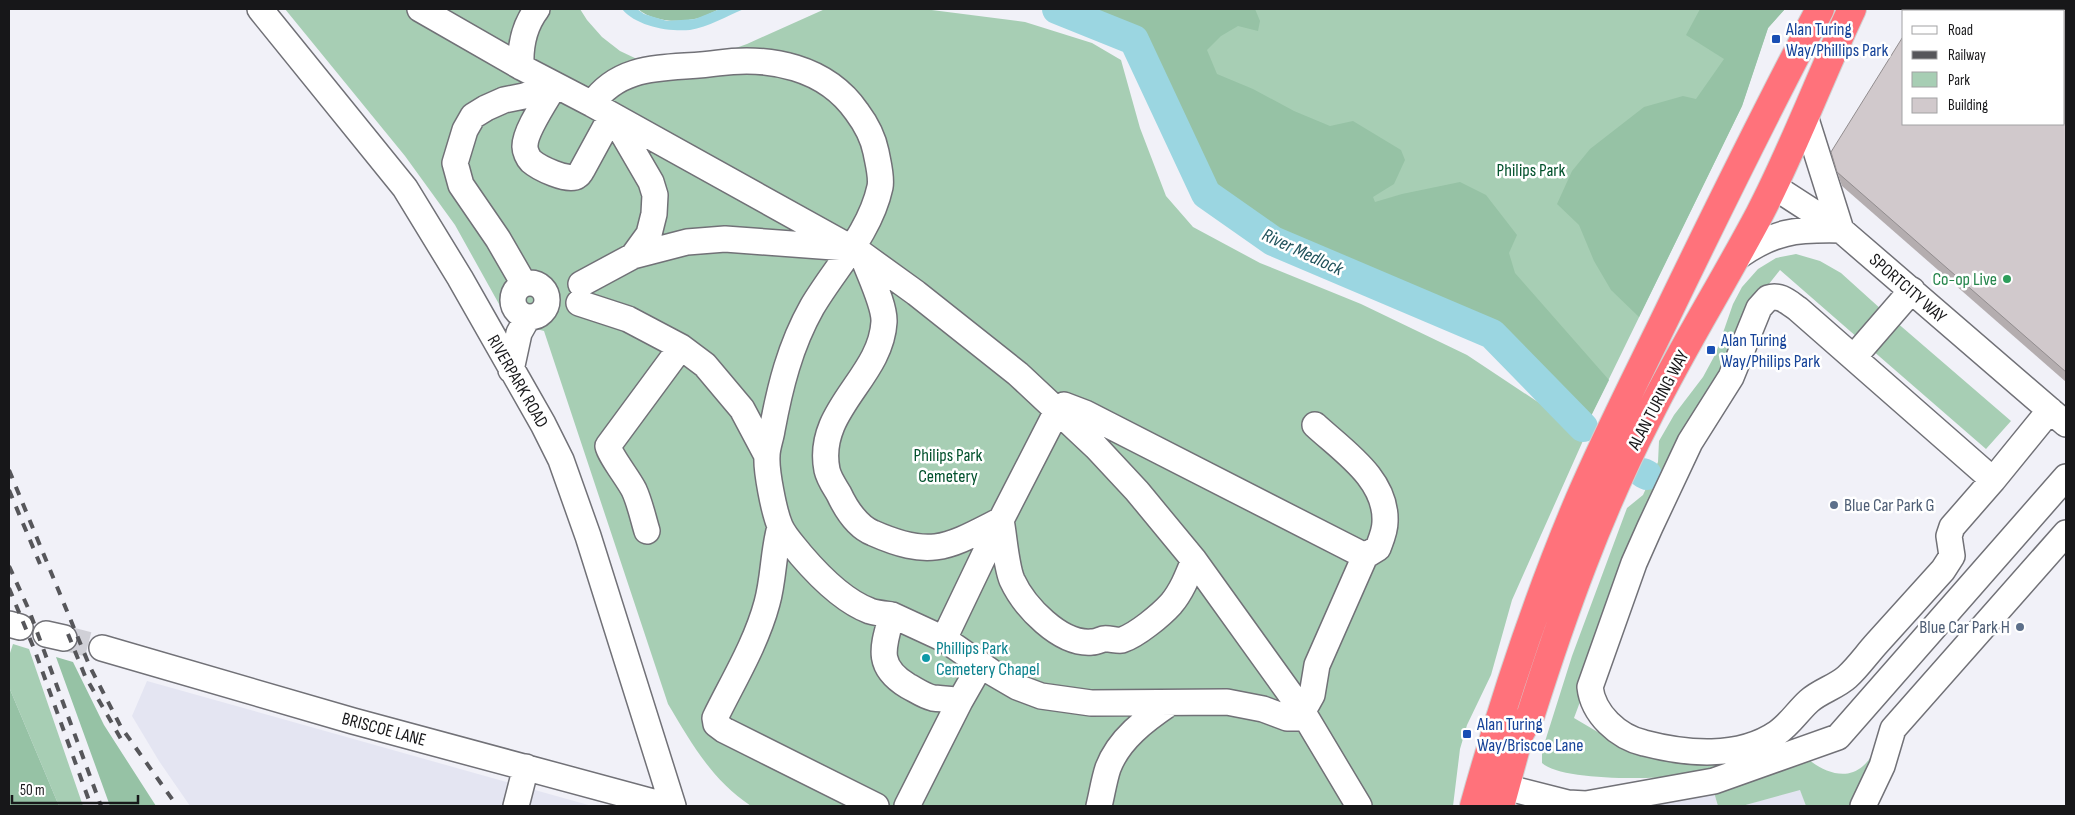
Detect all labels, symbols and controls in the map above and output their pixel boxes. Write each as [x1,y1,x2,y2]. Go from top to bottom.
legend [1902,10,2065,125]
place label: Alan Turing Way/Phillips Park [1785,19,1889,61]
text: Road [1948,21,1973,40]
marker: Alan Turing Way/Phillips Park [1770,33,1782,45]
text: Railway [1948,46,1986,65]
text: Park [1948,71,1970,90]
text: Building [1948,96,1988,115]
park label: Philips Park [1497,160,1566,181]
water label: River Medlock [1258,224,1347,281]
street label: SPORTCITY WAY [1865,249,1951,328]
place label: Co-op Live [1932,269,1997,290]
marker: Co-op Live [2001,273,2013,285]
place label: Alan Turing Way/Philips Park [1720,330,1820,372]
street label: RIVERPARK ROAD [483,331,553,431]
marker: Alan Turing Way/Philips Park [1705,344,1717,356]
street label: ALAN TURING WAY [1623,347,1694,454]
park label: Philips Park Cemetery [914,445,983,487]
place label: Blue Car Park G [1844,495,1935,516]
marker: Blue Car Park G [1828,499,1840,511]
place label: Blue Car Park H [1919,617,2010,638]
marker: Blue Car Park H [2014,621,2026,633]
place label: Phillips Park Cemetery Chapel [936,638,1040,680]
marker: Phillips Park Cemetery Chapel [920,652,932,664]
street label: BRISCOE LANE [339,708,428,751]
place label: Alan Turing Way/Briscoe Lane [1476,714,1583,756]
marker: Alan Turing Way/Briscoe Lane [1461,728,1473,740]
scale bar [12,772,139,804]
text: 50 m [20,781,45,800]

